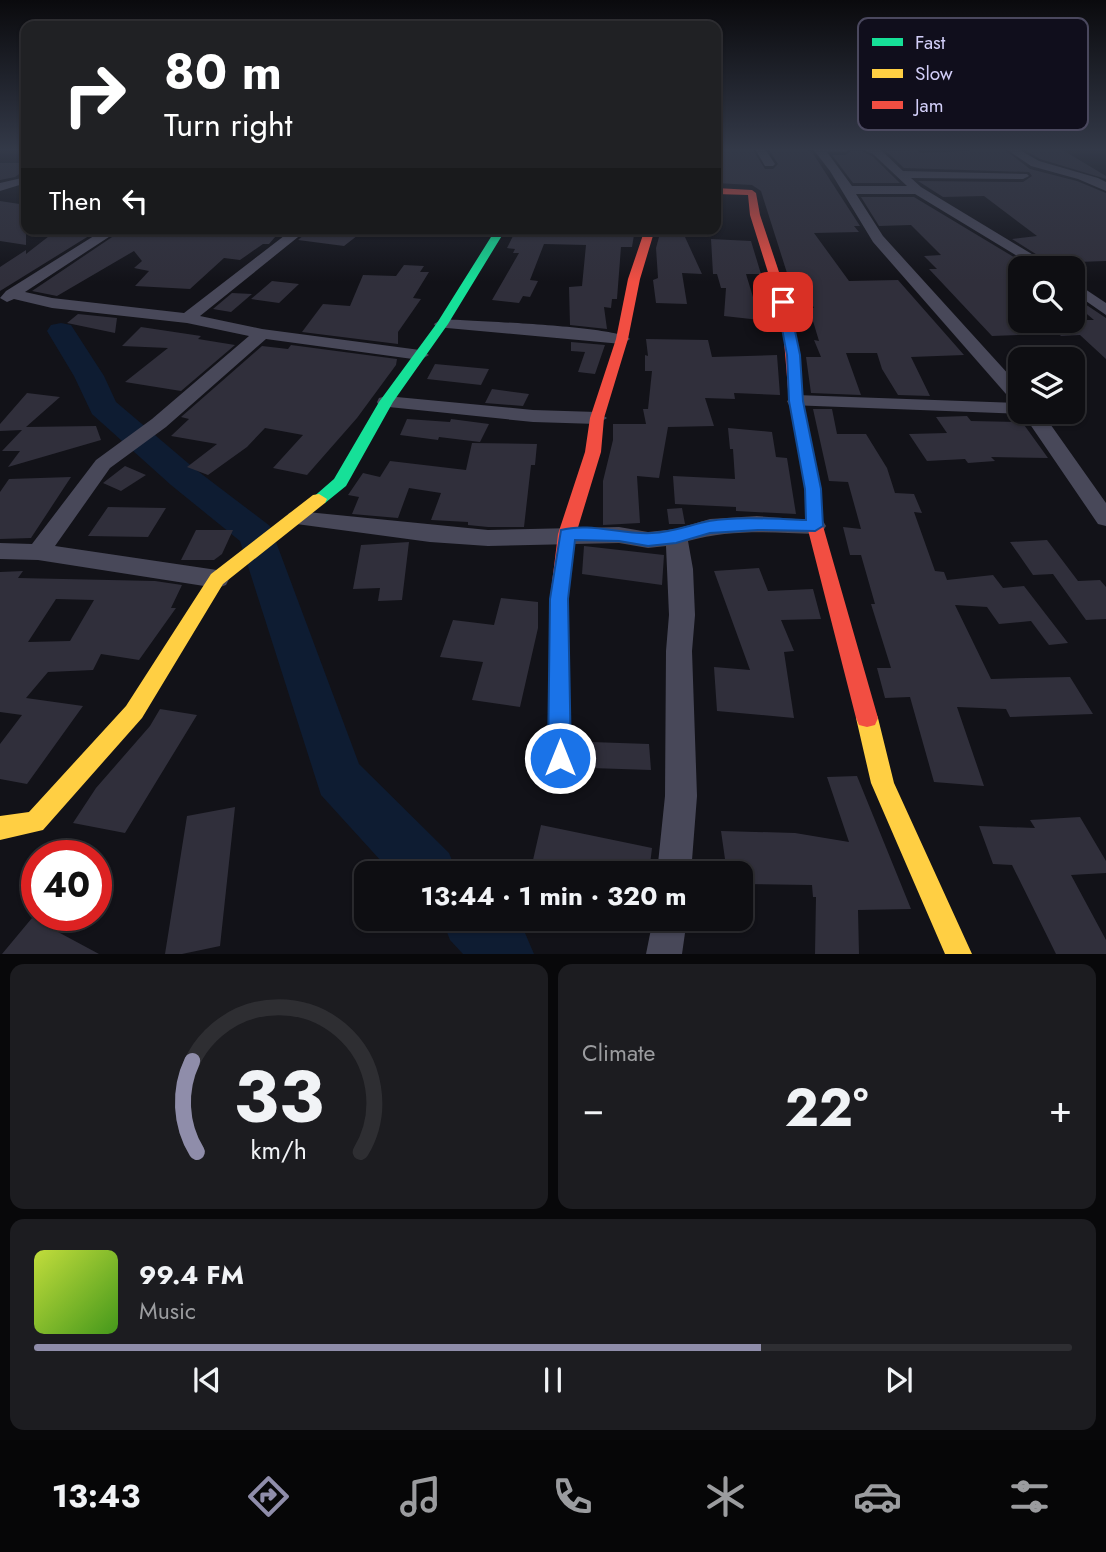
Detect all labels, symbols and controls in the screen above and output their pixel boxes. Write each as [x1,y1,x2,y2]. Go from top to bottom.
legend [858,18,1088,130]
text: Fast [915,29,946,56]
text: 80 m [164,37,282,107]
icon: right [49,49,140,140]
text: Slow [915,60,953,87]
text: Jam [912,92,944,119]
text: Turn right [164,102,293,148]
text: Then [49,182,102,220]
icon: left [116,182,154,220]
map controls [1008,256,1085,424]
button: search [1008,256,1085,333]
pin [753,272,813,332]
icon: arrive [764,283,802,321]
button: layers [1008,347,1085,424]
position arrow [523,721,597,795]
speed limit sign: 40 [21,840,112,931]
text: 13:44 · 1 min · 320 m [420,877,687,915]
text: Climate [582,1036,655,1070]
text: 33 [234,1045,324,1150]
text: 22° [785,1070,868,1146]
text: − [582,1081,604,1136]
text: + [1049,1081,1072,1136]
text: km/h [251,1132,307,1168]
text: 99.4 FM [139,1256,244,1294]
text: Music [139,1294,196,1328]
icon: previous [188,1361,226,1399]
icon: pause [534,1361,572,1399]
icon: next [880,1361,918,1399]
icon: directions [244,1472,293,1521]
icon: music [396,1472,445,1521]
icon: phone [548,1472,597,1521]
icon: climate [701,1472,750,1521]
icon: car [853,1472,902,1521]
icon: filters [1005,1472,1054,1521]
text: 13:43 [52,1473,140,1519]

